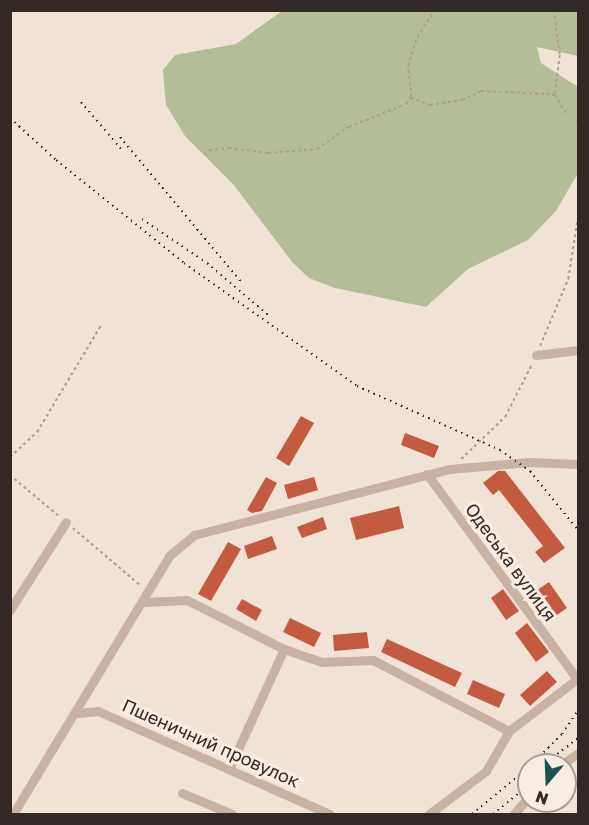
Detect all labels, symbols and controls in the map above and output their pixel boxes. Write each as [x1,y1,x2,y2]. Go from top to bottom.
street label: Одеська вулиця [461,499,561,625]
street label: Пшеничний провулок [119,694,303,792]
north arrow [517,753,577,813]
text: N [533,787,551,810]

